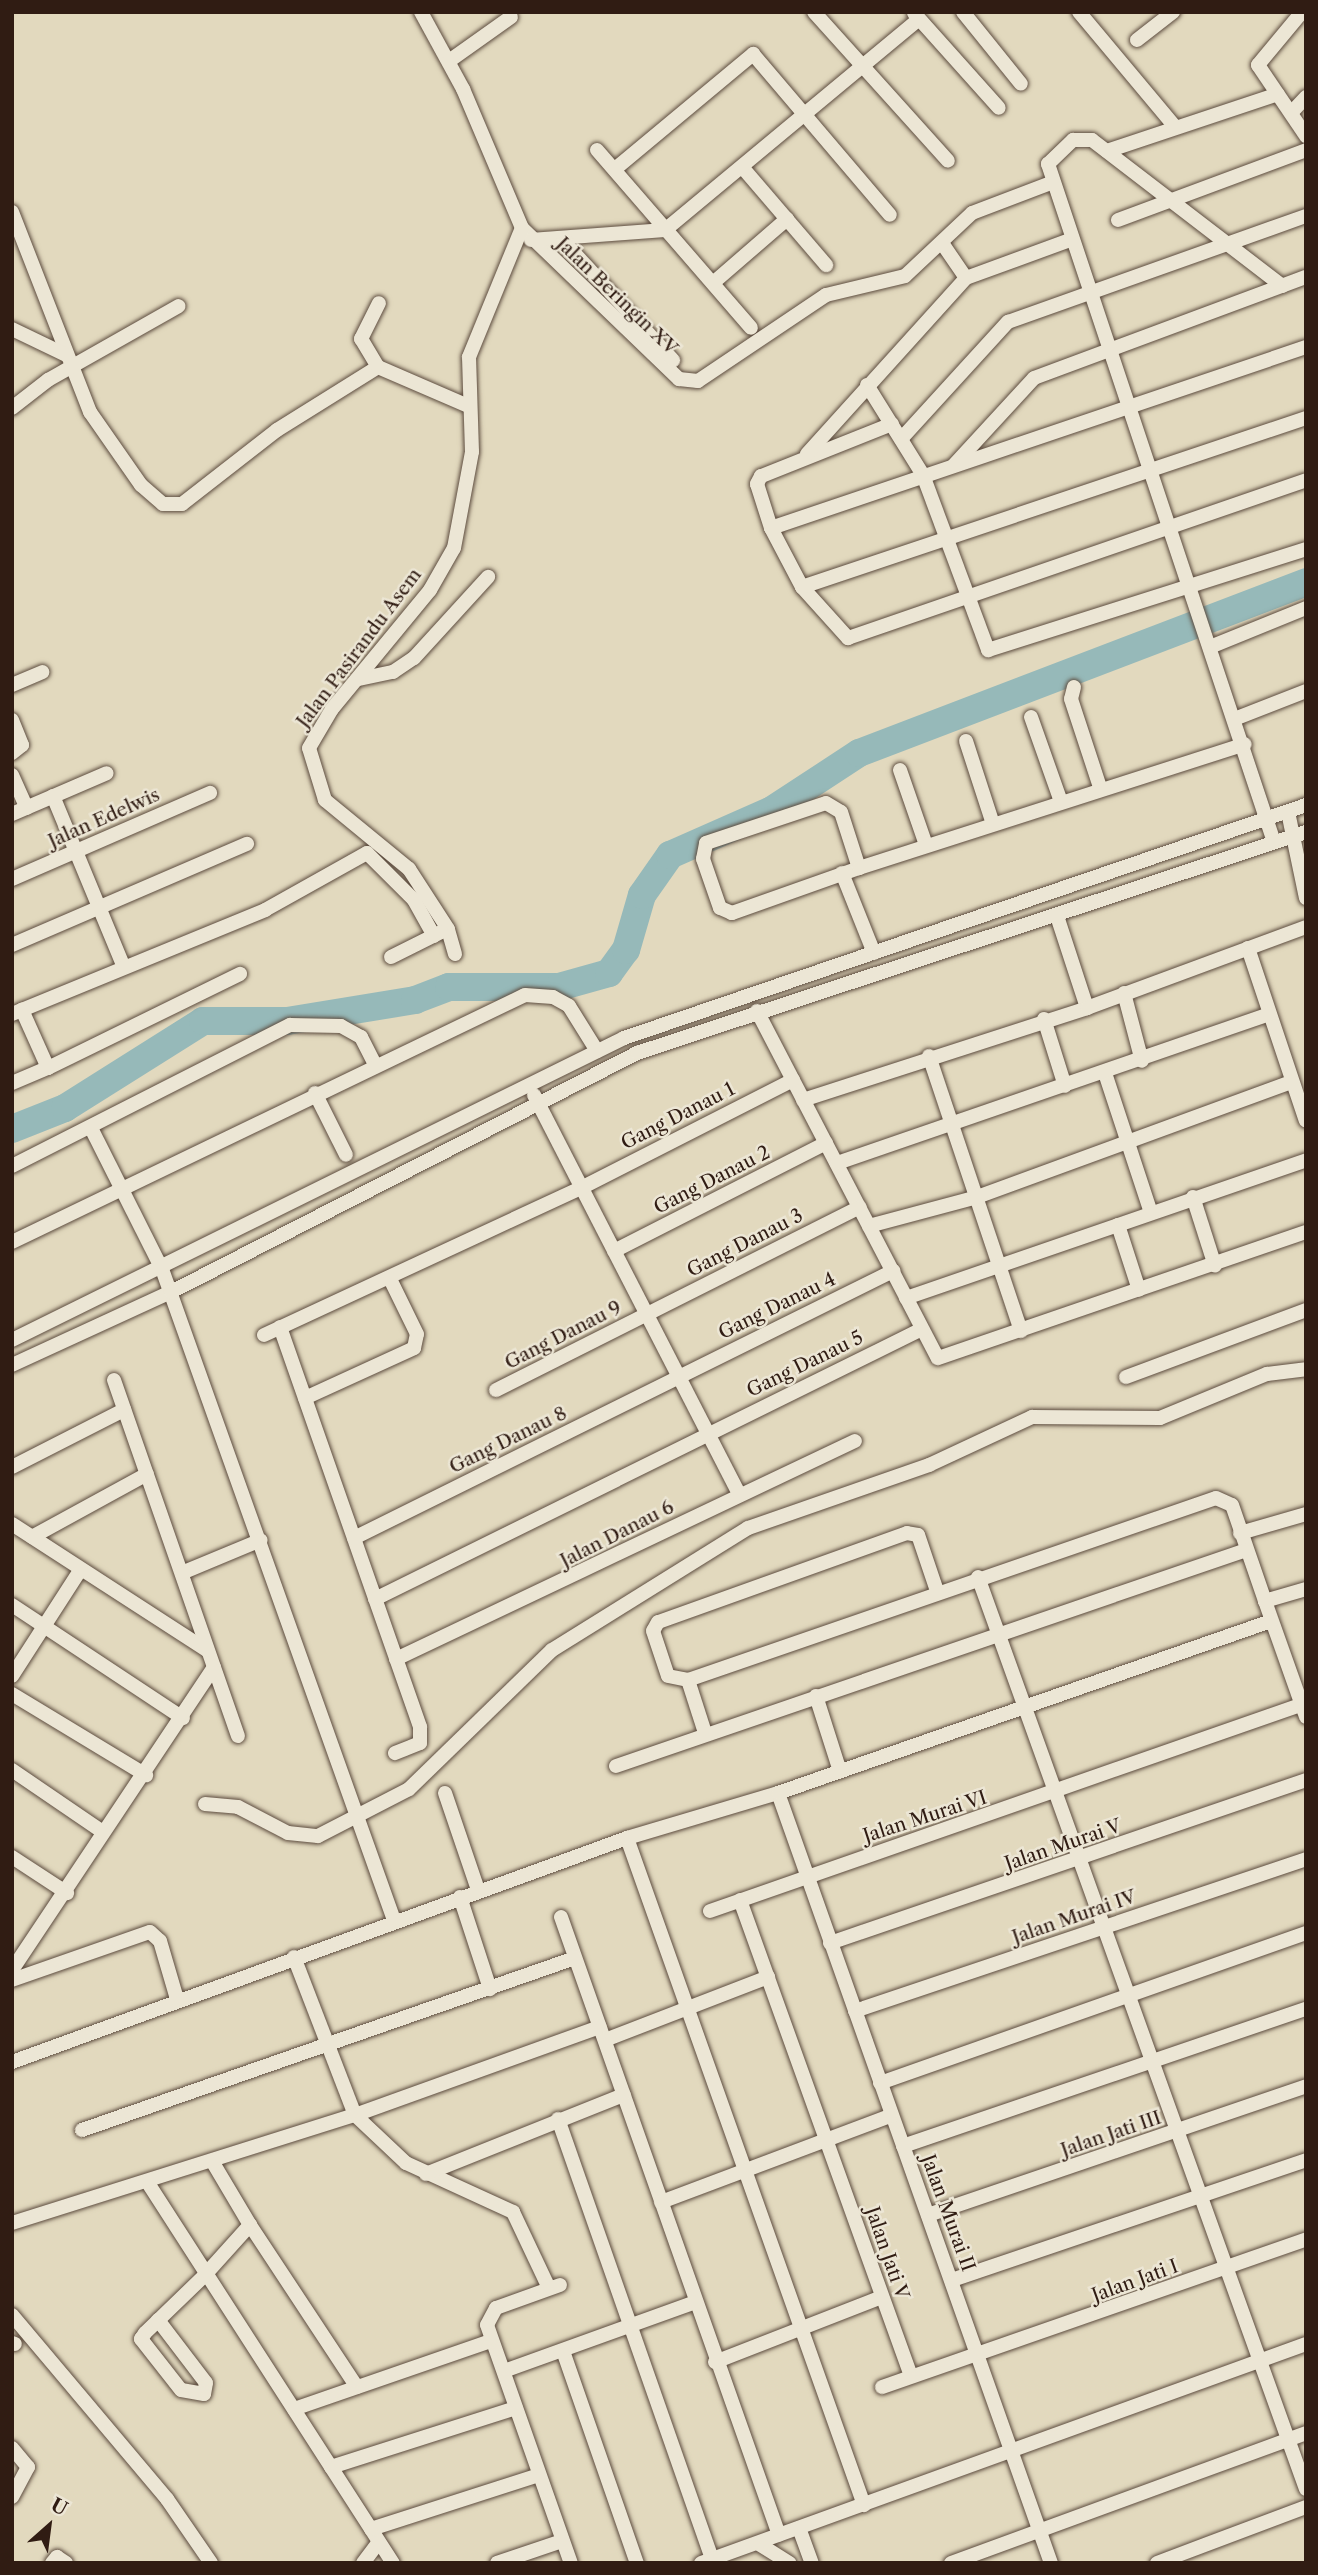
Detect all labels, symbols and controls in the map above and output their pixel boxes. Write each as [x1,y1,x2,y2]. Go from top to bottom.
street label: Jalan Beringin XV [551,232,683,360]
street label: Jalan Pasirandu Asem [291,564,427,732]
street label: Jalan Edelwis [45,783,163,853]
street label: Gang Danau 1 [617,1078,739,1154]
street label: Gang Danau 2 [650,1141,774,1219]
street label: Gang Danau 3 [683,1204,807,1282]
street label: Gang Danau 4 [715,1268,839,1344]
street label: Gang Danau 9 [501,1296,625,1374]
street label: Gang Danau 5 [743,1326,867,1402]
street label: Gang Danau 8 [446,1402,570,1478]
street label: Jalan Danau 6 [556,1496,678,1572]
street label: Jalan Murai VI [860,1786,990,1848]
street label: Jalan Murai V [1002,1814,1124,1876]
street label: Jalan Murai IV [1009,1885,1139,1949]
street label: Jalan Jati III [1058,2106,1164,2162]
street label: Jalan Murai II [916,2151,980,2275]
street label: Jalan Jati V [860,2203,914,2303]
street label: Jalan Jati I [1089,2255,1181,2307]
north arrow [14,2491,84,2561]
text: U [47,2493,71,2521]

